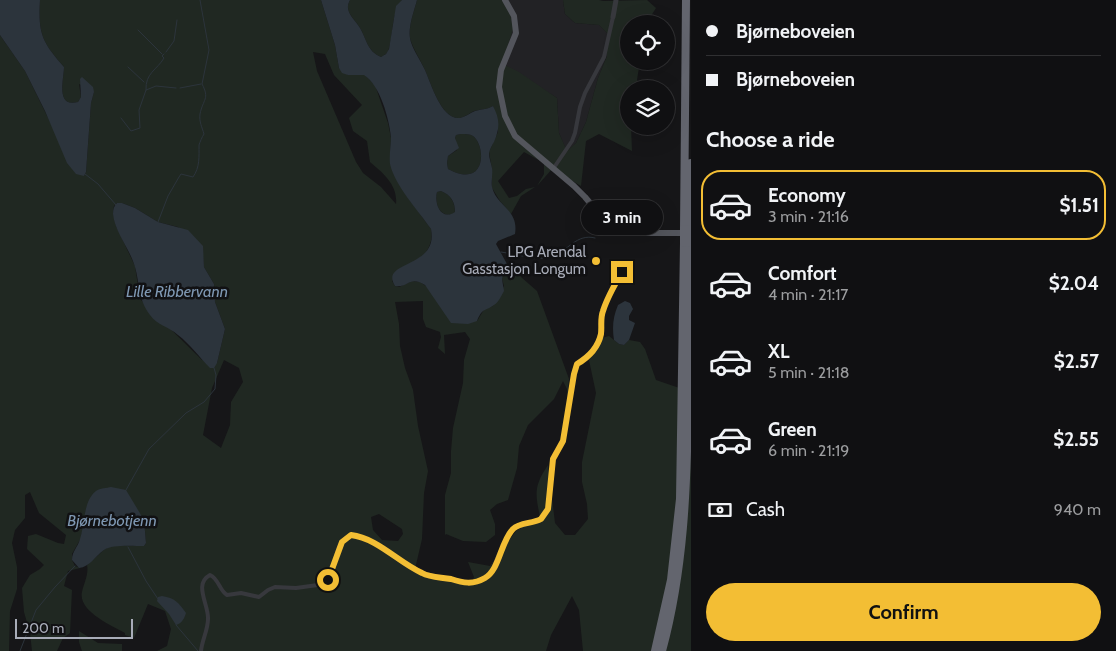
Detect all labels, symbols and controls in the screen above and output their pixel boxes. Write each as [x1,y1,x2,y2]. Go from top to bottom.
map controls [620,15,675,135]
button: locate [620,15,675,70]
text: Bjørneboveien [736,20,855,43]
text: Bjørneboveien [736,68,855,91]
button: layers [620,80,675,135]
text: Choose a ride [706,126,835,153]
icon: car [708,183,753,228]
text: Economy [768,184,846,207]
text: $1.51 [1060,194,1099,217]
callout: 3 min [581,200,663,234]
text: 3 min · 21:16 [768,207,849,226]
text: 3 min [603,208,641,227]
place label: LPG Arendal Gasstasjon Longum [462,243,586,278]
marker: LPG Arendal Gasstasjon Longum [590,255,602,267]
route end [611,261,633,283]
icon: car [708,261,753,306]
text: Comfort [768,262,837,285]
text: $2.04 [1049,272,1099,295]
water label: Lille Ribbervann [126,282,228,301]
text: 4 min · 21:17 [768,285,848,304]
icon: car [708,339,753,384]
text: XL [768,340,789,363]
text: $2.57 [1054,350,1099,373]
text: 5 min · 21:18 [768,363,849,382]
icon: car [708,417,753,462]
text: Green [768,418,817,441]
text: $2.55 [1053,428,1099,451]
text: 6 min · 21:19 [768,441,849,460]
icon: cash [706,496,734,524]
text: Cash [746,498,785,521]
text: 940 m [1054,500,1101,519]
water label: Bjørnebotjenn [67,511,157,530]
route start [317,569,339,591]
button: Confirm [706,583,1101,641]
scale bar [15,616,132,639]
text: 200 m [22,619,64,637]

